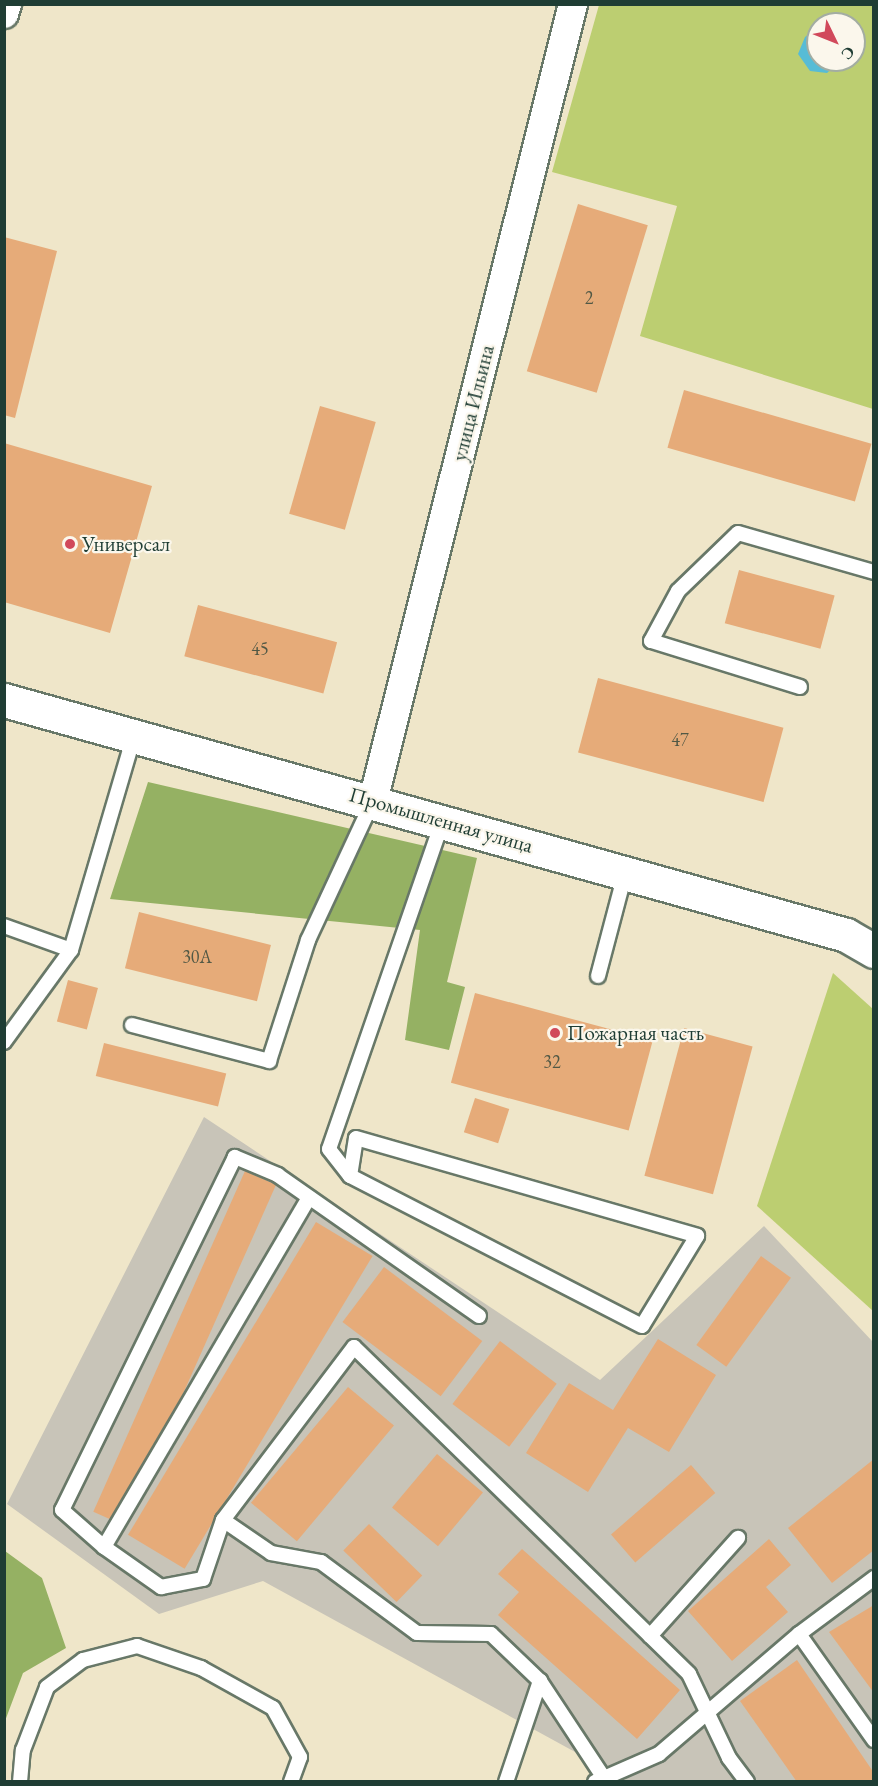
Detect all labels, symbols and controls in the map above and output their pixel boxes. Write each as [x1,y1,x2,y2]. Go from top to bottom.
north arrow [806,12,866,72]
text: С [837,42,860,65]
house number: 2 [585,287,593,309]
street label: улица Ильина [446,342,500,464]
place label: Универсал [82,531,170,557]
marker: Универсал [63,537,77,551]
house number: 45 [251,638,269,660]
house number: 47 [671,729,689,751]
street label: Промышленная улица [346,782,536,858]
house number: 30А [182,946,212,968]
place label: Пожарная часть [567,1020,704,1046]
marker: Пожарная часть [548,1026,562,1040]
house number: 32 [543,1051,561,1073]

